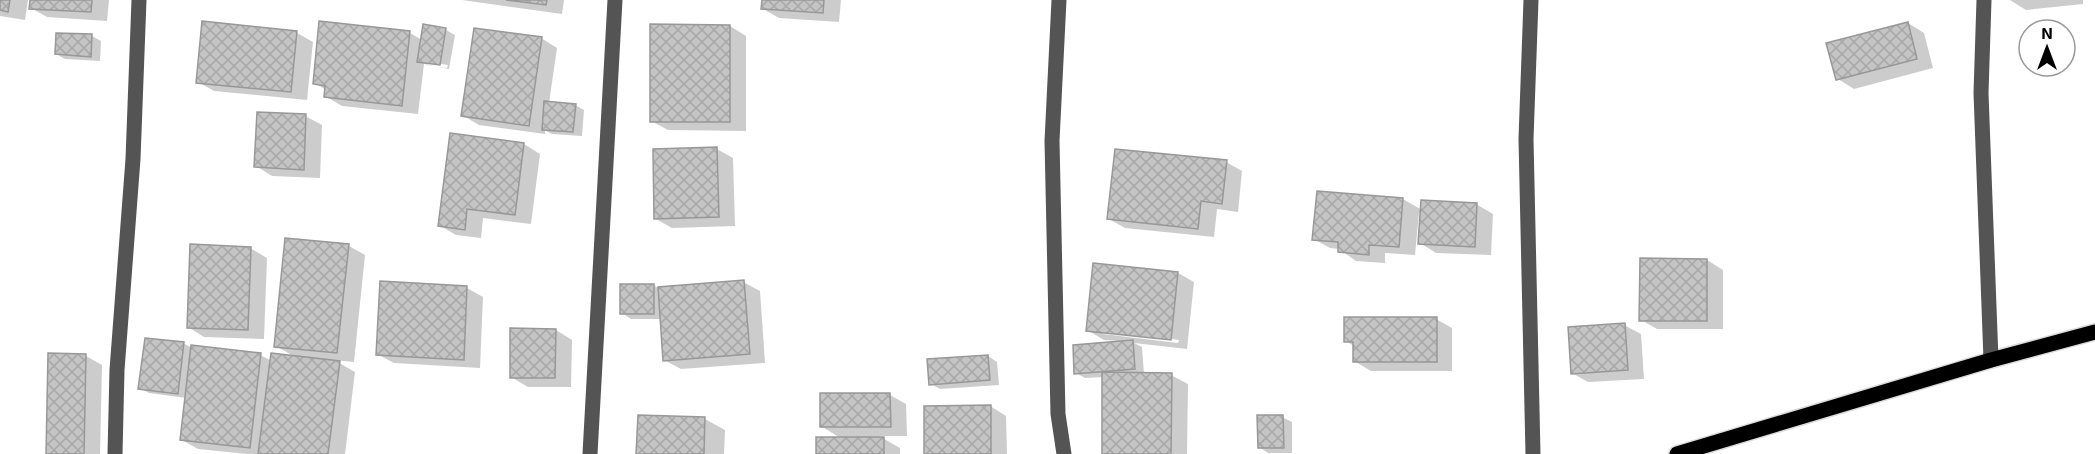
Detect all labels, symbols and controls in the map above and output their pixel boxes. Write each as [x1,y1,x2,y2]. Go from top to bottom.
north arrow [2017,18,2077,78]
text: N [2041,23,2053,42]

